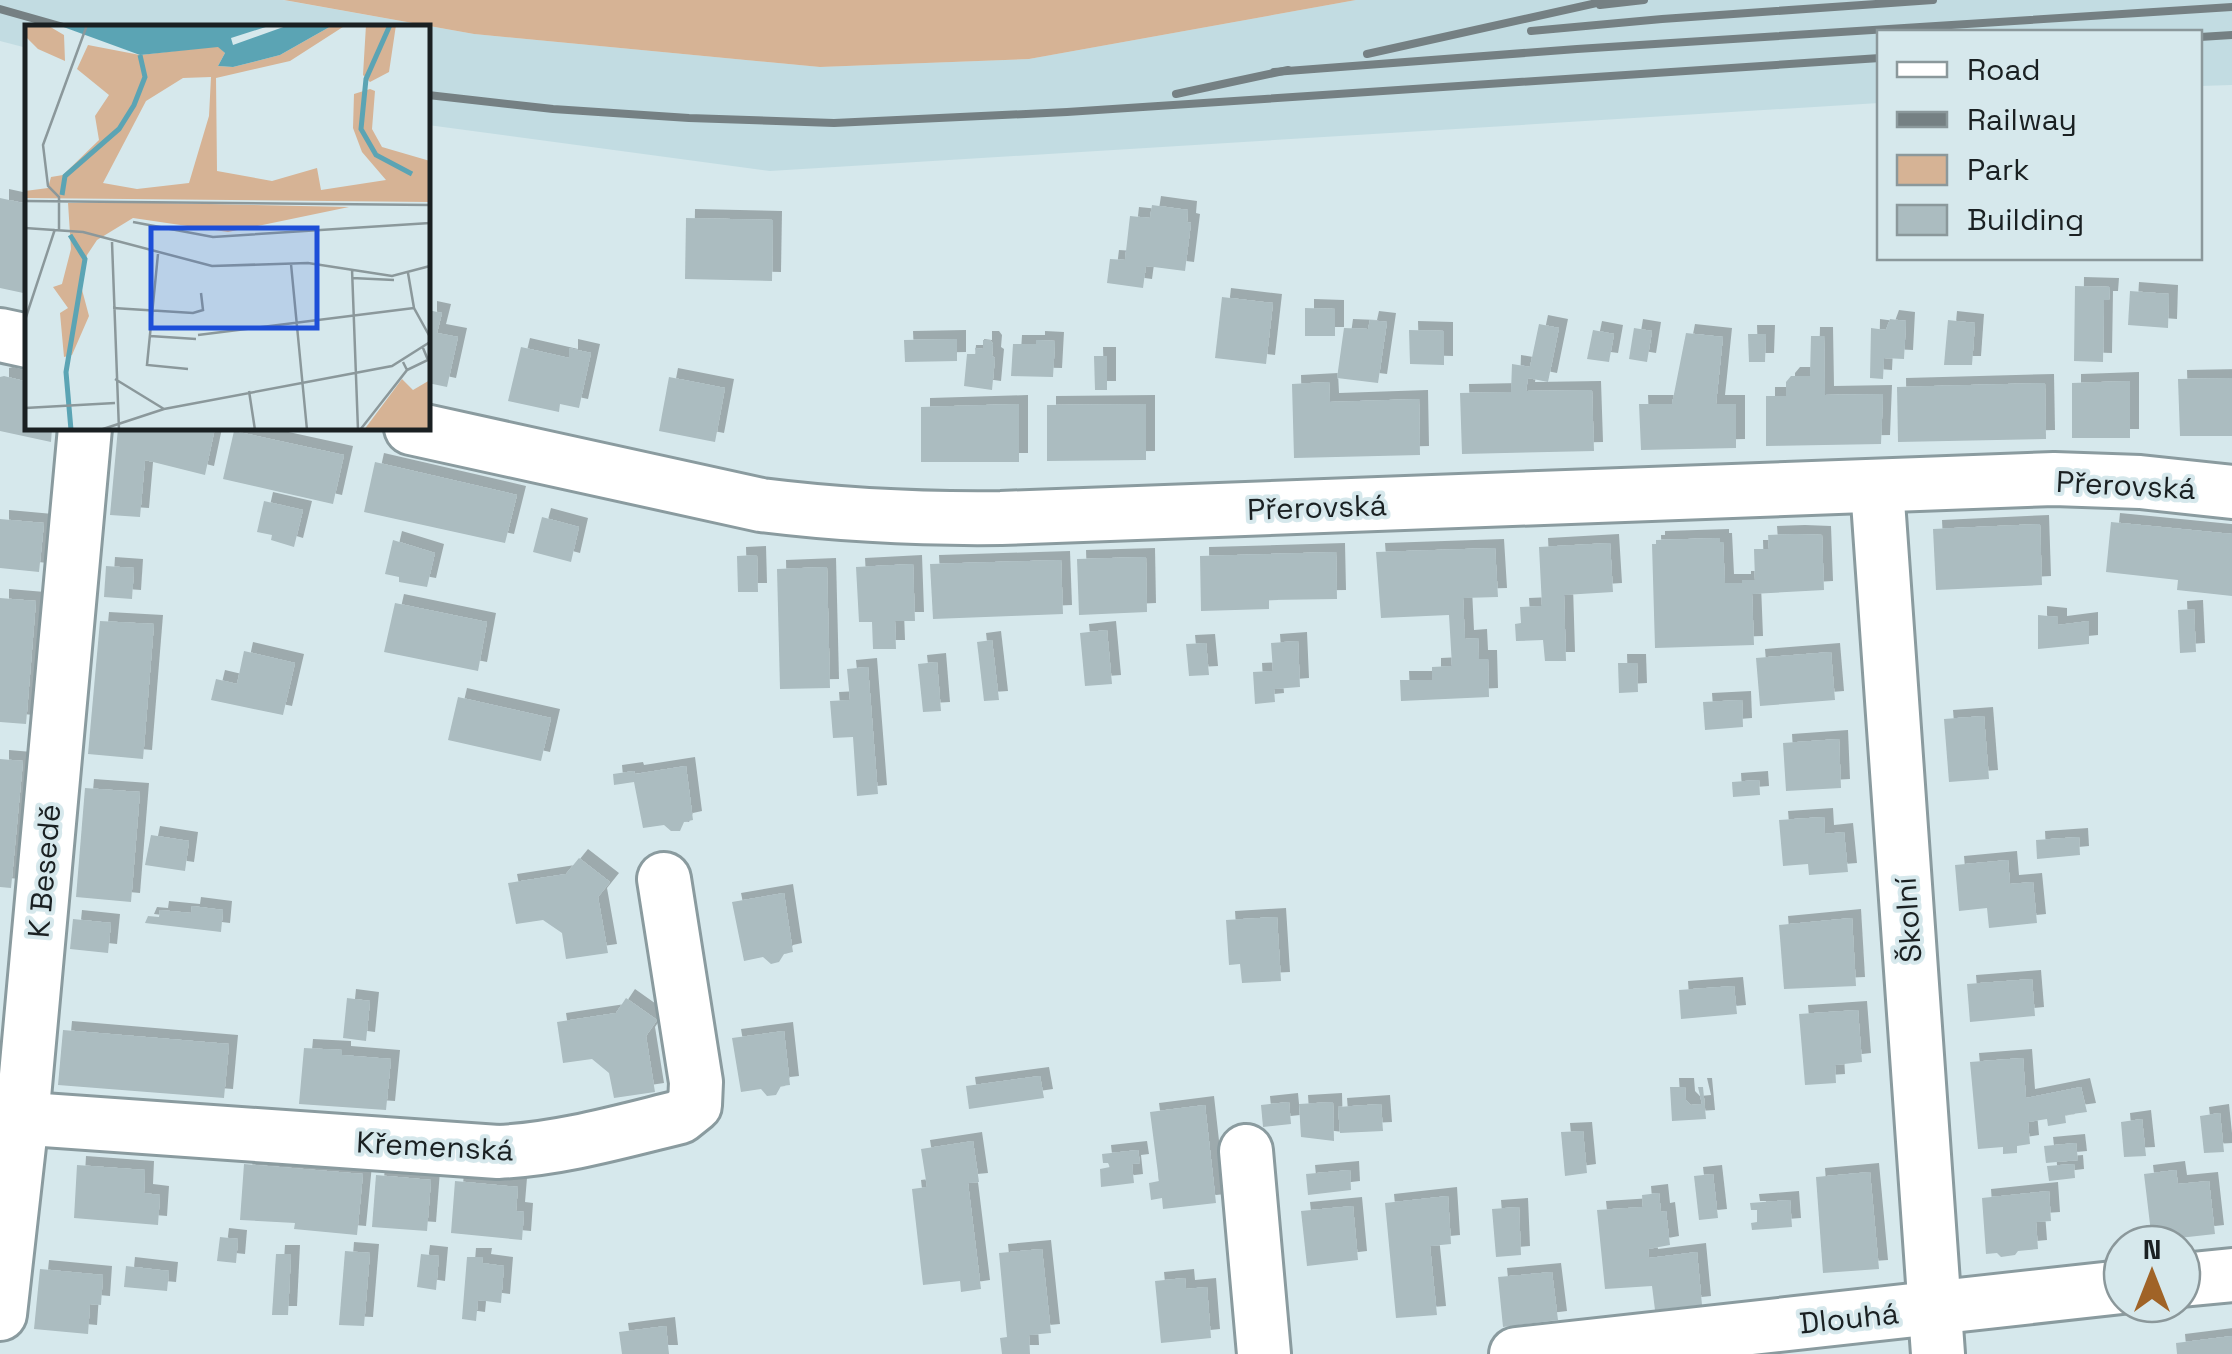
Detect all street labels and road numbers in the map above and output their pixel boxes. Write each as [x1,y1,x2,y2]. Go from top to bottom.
street label: Přerovská [2055,462,2197,508]
street label: Přerovská [1246,485,1388,529]
street label: K Besedě [19,802,69,940]
street label: Školní [1886,875,1930,964]
street label: Křemenská [355,1122,515,1170]
street label: Dlouhá [1797,1293,1901,1343]

